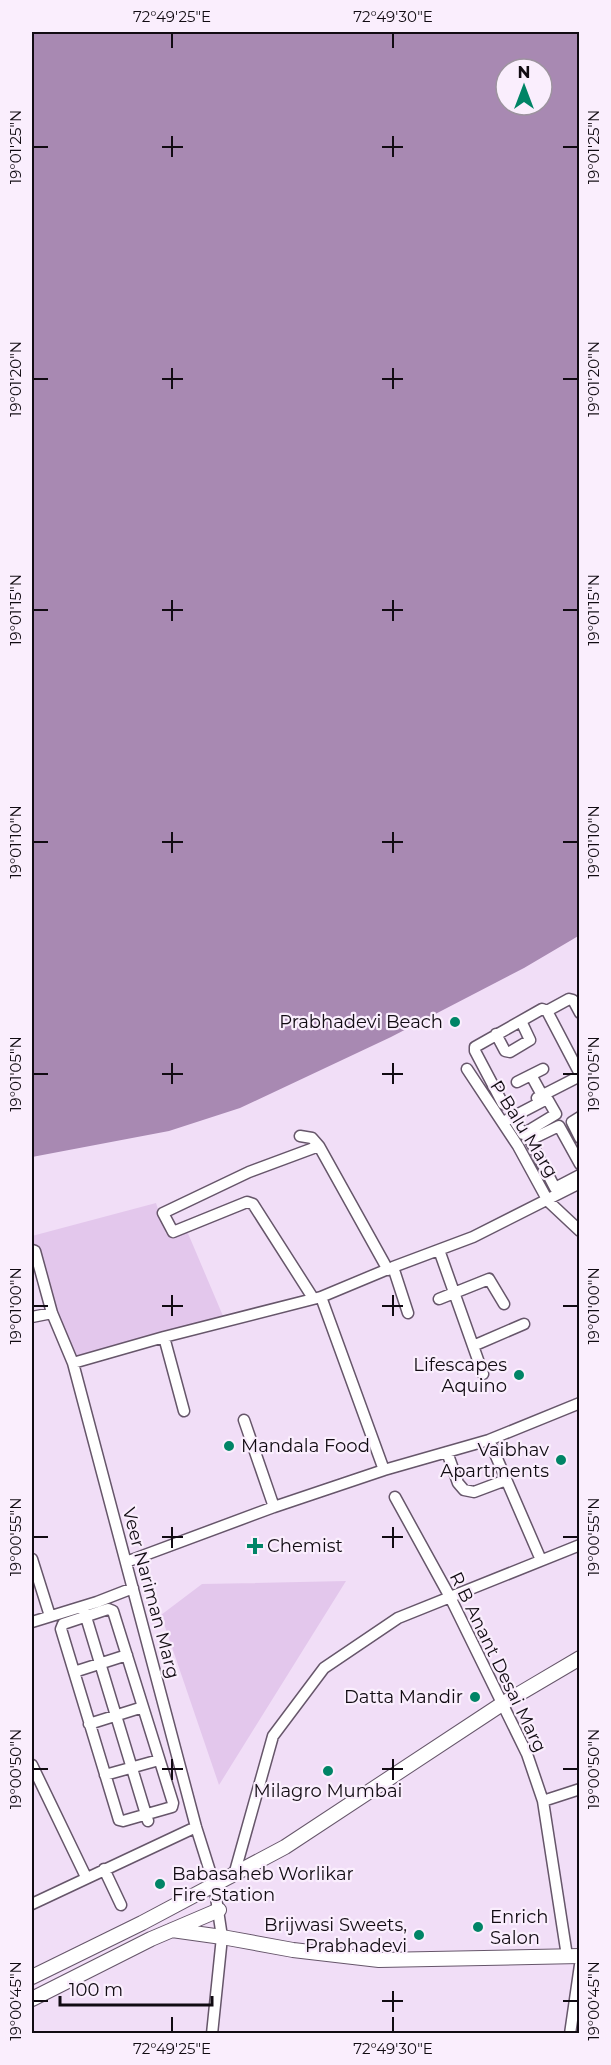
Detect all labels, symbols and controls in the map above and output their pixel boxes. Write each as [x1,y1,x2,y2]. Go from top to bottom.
text: 72°49'25"E [133,7,211,26]
text: 72°49'30"E [353,7,433,26]
north arrow [494,57,554,117]
text: N [518,63,530,82]
text: 19°01'25"N [6,110,25,184]
text: 19°01'25"N [584,110,603,184]
text: 19°01'20"N [6,341,25,417]
text: 19°01'20"N [584,341,603,417]
text: 19°01'15"N [6,574,25,646]
text: 19°01'15"N [584,574,603,646]
text: 19°01'10"N [6,805,25,879]
text: 19°01'10"N [584,805,603,879]
place label: Prabhadevi Beach [279,1011,443,1033]
marker: Prabhadevi Beach [448,1015,462,1029]
text: 19°01'05"N [6,1036,25,1112]
text: 19°01'05"N [584,1036,603,1112]
street label: P Balu Marg [485,1076,563,1182]
text: 19°01'00"N [6,1267,25,1345]
text: 19°01'00"N [584,1267,603,1345]
place label: Lifescapes Aquino [413,1354,507,1397]
marker: Lifescapes Aquino [512,1368,526,1382]
place label: Mandala Food [241,1435,370,1457]
marker: Mandala Food [222,1439,236,1453]
place label: Vaibhav Apartments [440,1439,549,1482]
marker: Vaibhav Apartments [554,1453,568,1467]
text: 19°00'55"N [6,1498,25,1576]
text: 19°00'55"N [584,1498,603,1576]
street label: Veer Nariman Marg [118,1505,184,1681]
place label: Chemist [267,1535,343,1557]
marker: Chemist [248,1539,262,1553]
street label: R B Anant Desai Marg [445,1568,551,1756]
place label: Datta Mandir [344,1686,463,1708]
marker: Datta Mandir [468,1690,482,1704]
text: 19°00'50"N [6,1729,25,1809]
text: 19°00'50"N [584,1729,603,1809]
marker: Milagro Mumbai [321,1764,335,1778]
place label: Milagro Mumbai [254,1780,402,1802]
place label: Babasaheb Worlikar Fire Station [172,1863,354,1906]
marker: Babasaheb Worlikar Fire Station [153,1877,167,1891]
place label: Enrich Salon [490,1906,548,1949]
place label: Brijwasi Sweets, Prabhadevi [264,1914,407,1957]
marker: Enrich Salon [471,1920,485,1934]
marker: Brijwasi Sweets, Prabhadevi [412,1928,426,1942]
text: 19°00'45"N [6,1961,25,2041]
text: 19°00'45"N [584,1961,603,2041]
scale bar [60,1969,212,2007]
text: 100 m [69,1979,123,2001]
text: 72°49'25"E [133,2039,211,2058]
text: 72°49'30"E [353,2039,433,2058]

